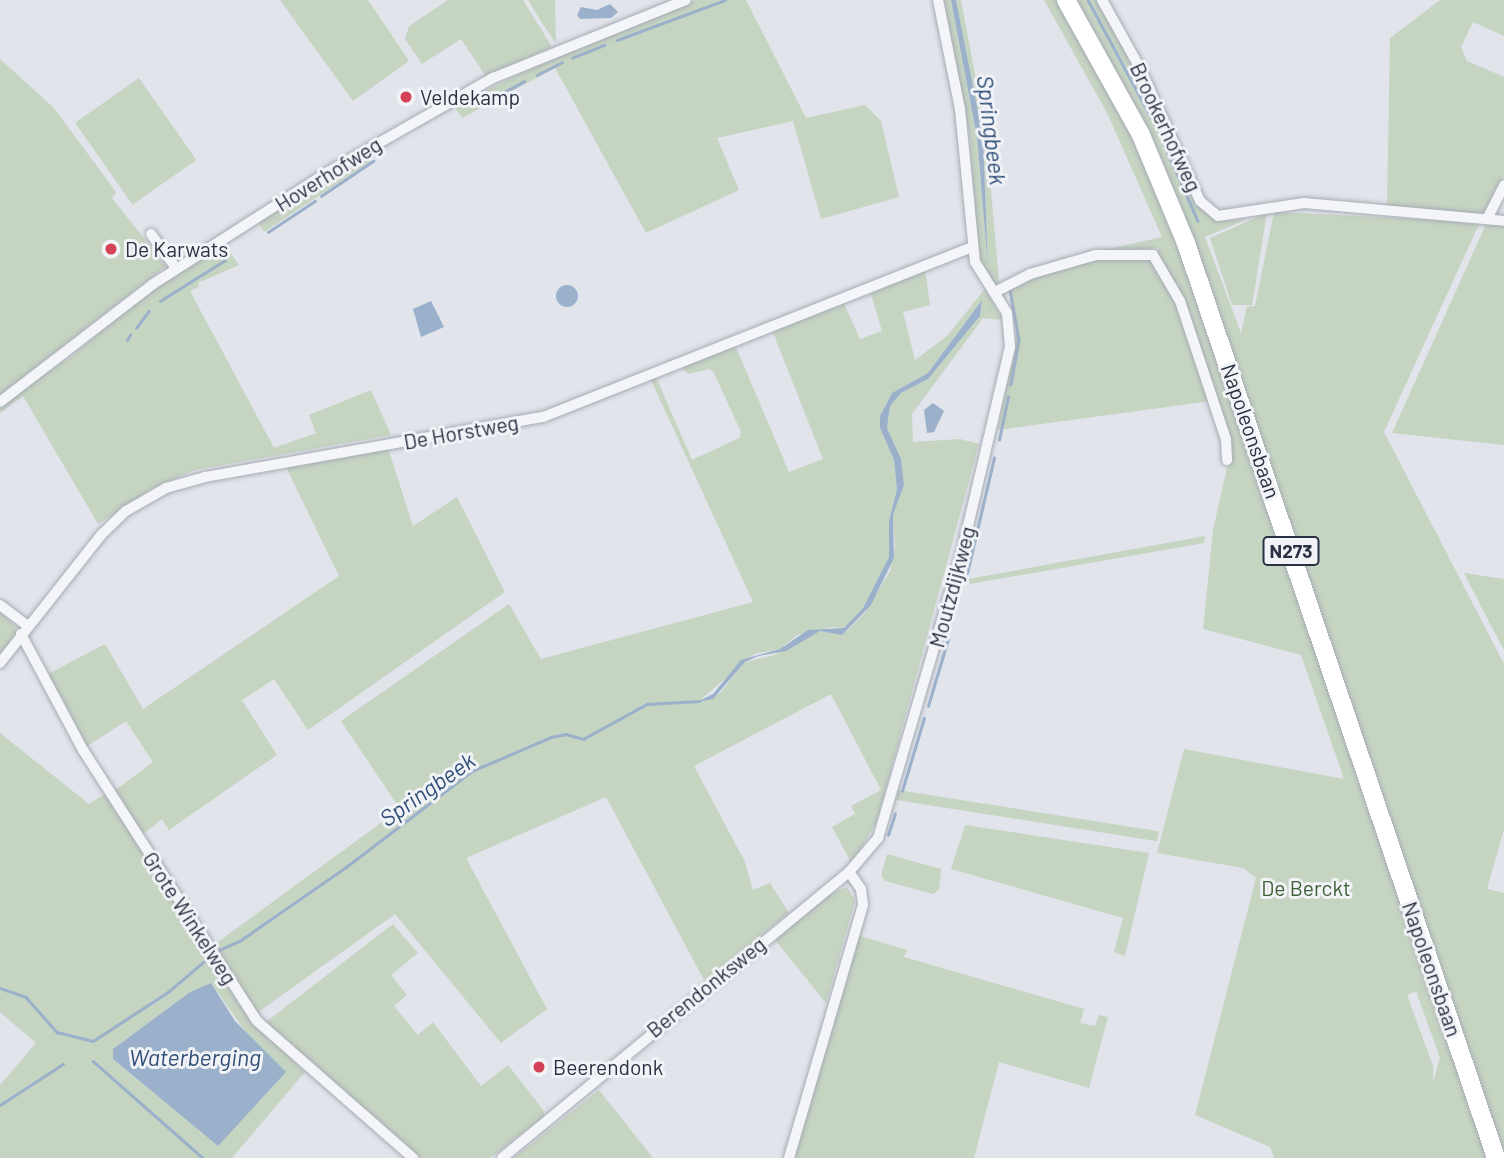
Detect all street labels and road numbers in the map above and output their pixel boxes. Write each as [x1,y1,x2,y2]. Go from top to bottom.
street label: Brookerhofweg [1125,58,1207,196]
street label: Hoverhofweg [270,131,386,217]
street label: Napoleonsbaan [1216,360,1286,502]
street label: De Horstweg [402,410,520,454]
street label: Moutzdijkweg [924,524,980,650]
road number: N273 [1261,536,1321,566]
street label: Grote Winkelweg [138,847,242,989]
street label: Napoleonsbaan [1397,898,1467,1040]
street label: Berendonksweg [642,931,770,1043]

